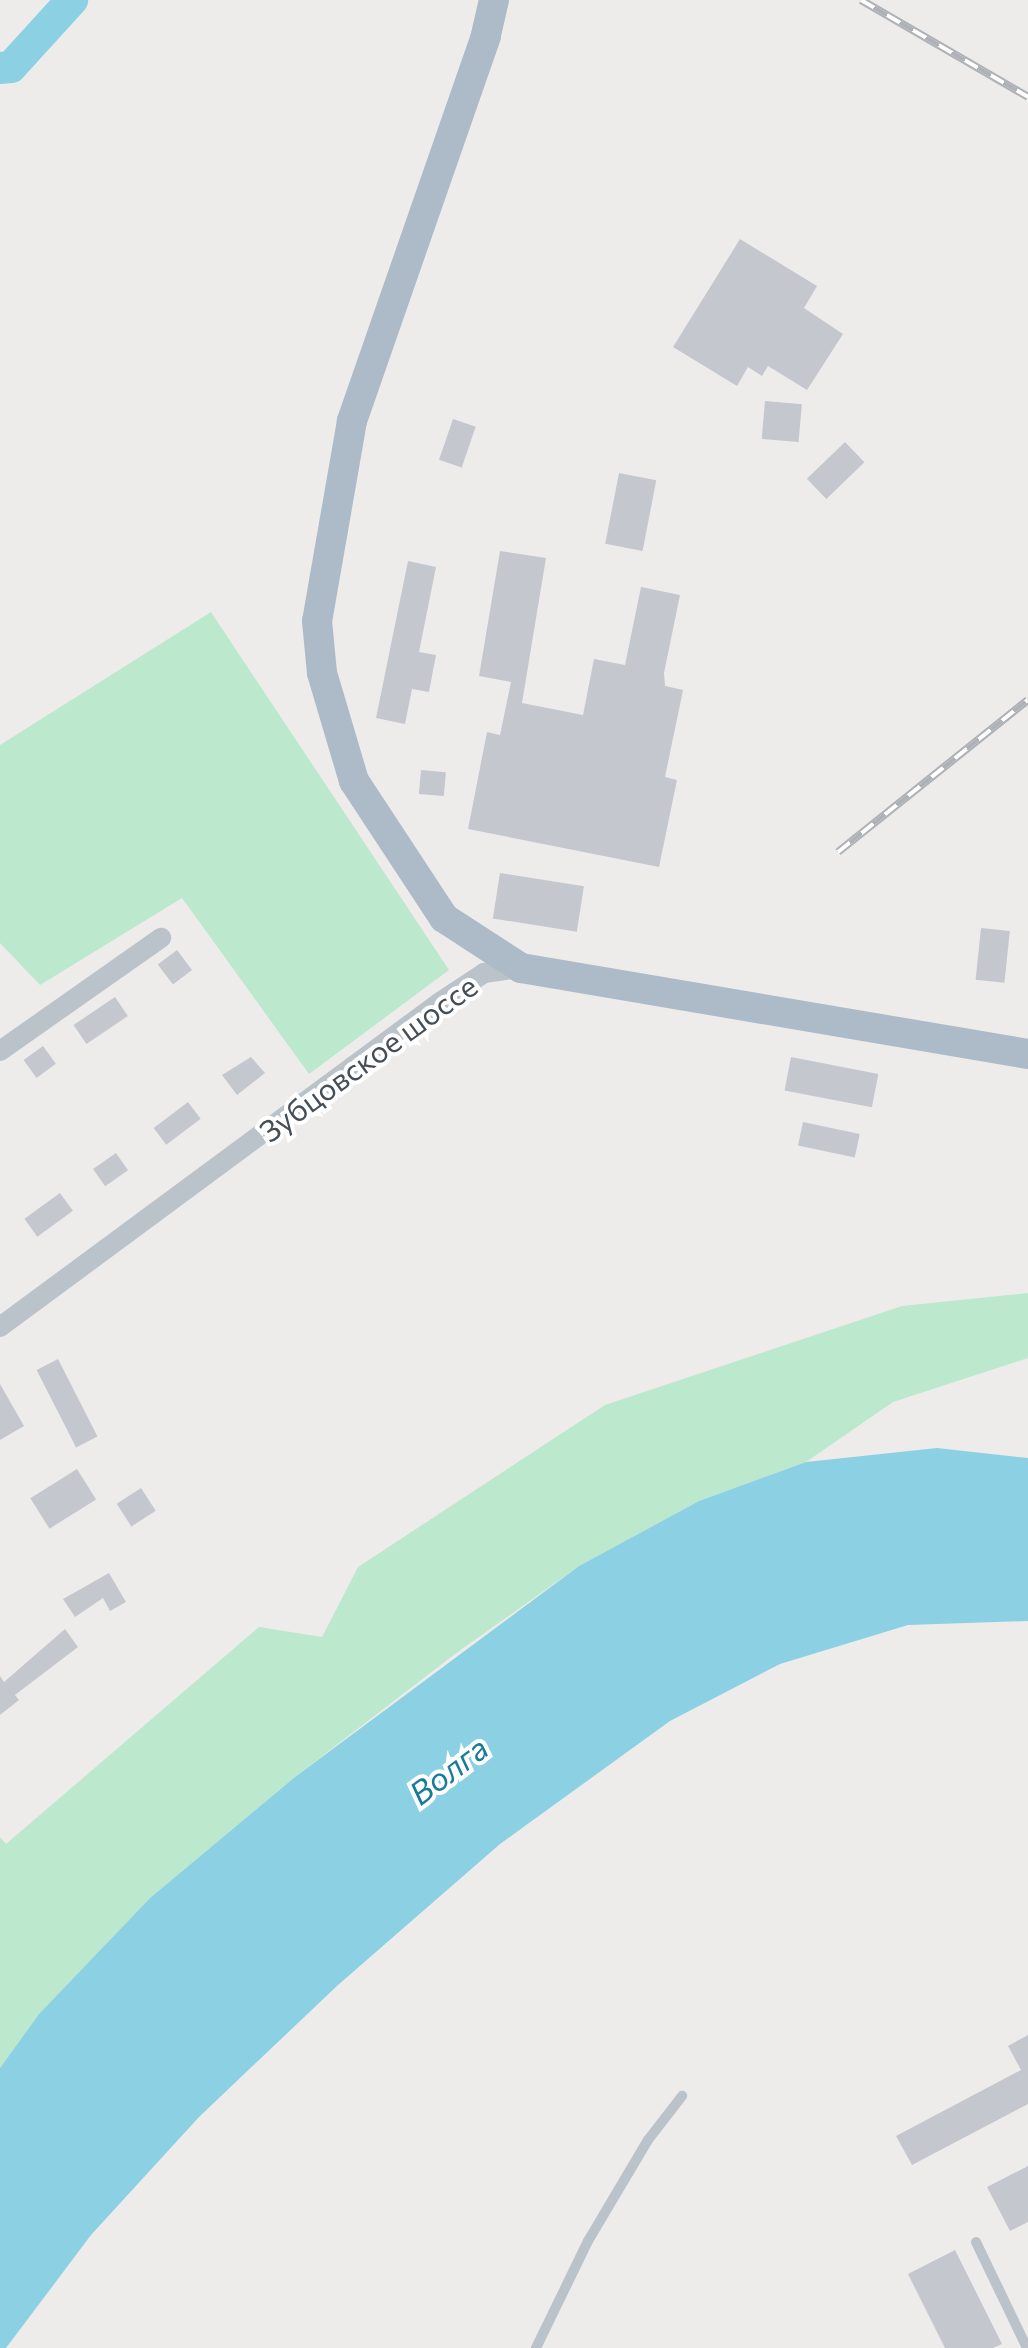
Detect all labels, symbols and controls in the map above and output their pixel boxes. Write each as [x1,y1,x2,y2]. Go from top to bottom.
street label: Зубцовское шоссе [252,967,484,1149]
water label: Волга [401,1728,495,1812]

